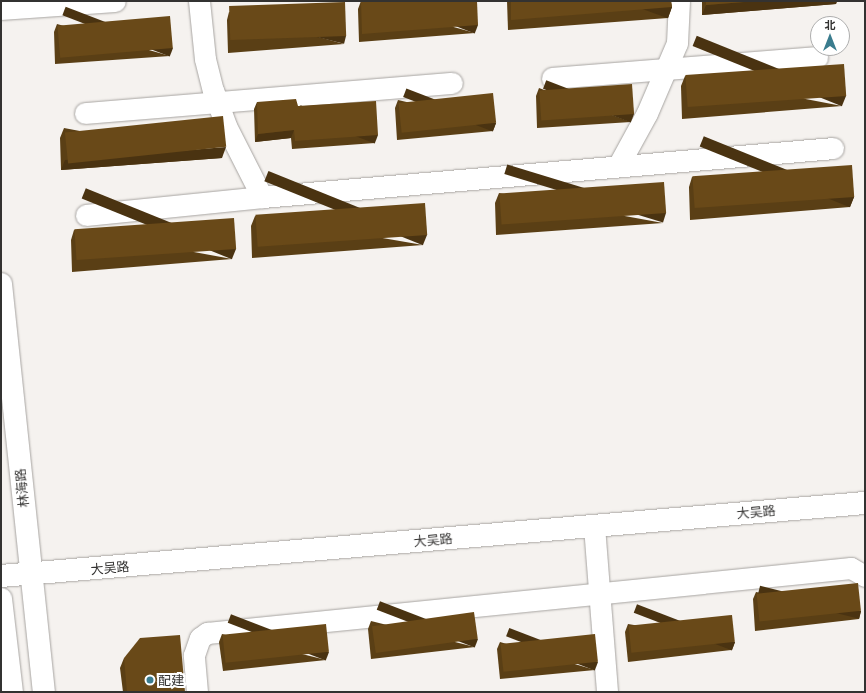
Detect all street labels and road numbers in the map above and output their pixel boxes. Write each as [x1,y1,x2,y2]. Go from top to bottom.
street label: 林海路 [12,468,32,508]
street label: 大吴路 [736,503,776,521]
street label: 大吴路 [413,531,453,549]
street label: 大吴路 [90,559,130,577]

